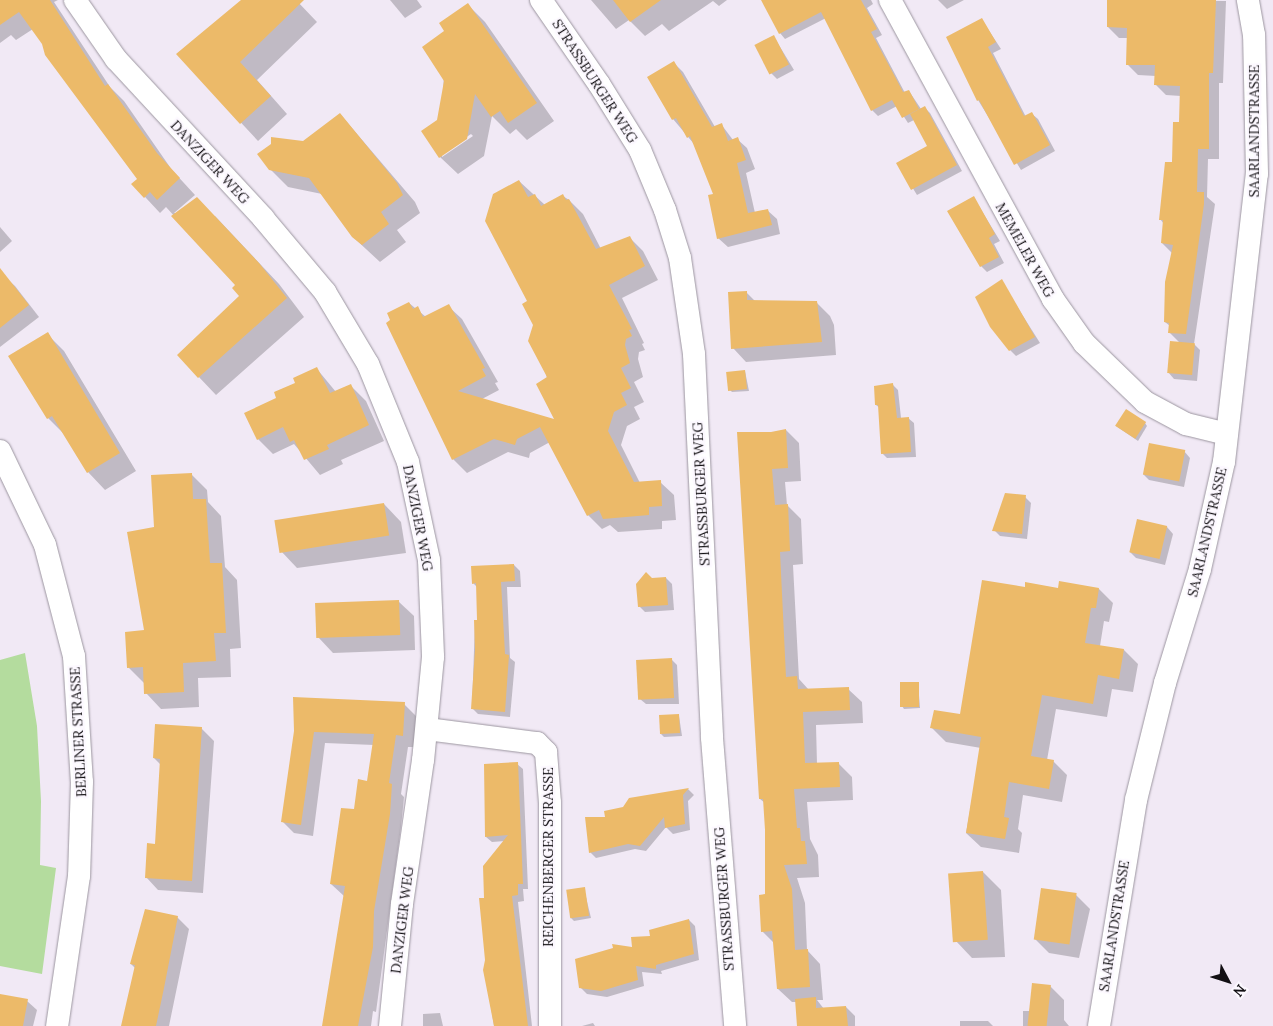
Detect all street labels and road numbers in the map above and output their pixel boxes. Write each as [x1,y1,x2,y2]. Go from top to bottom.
street label: STRASSBURGER WEG [549,16,641,146]
street label: SAARLANDSTRASSE [1246,65,1262,197]
street label: DANZIGER WEG [167,117,253,207]
street label: MEMELER WEG [992,200,1058,300]
street label: STRASSBURGER WEG [689,422,713,566]
street label: DANZIGER WEG [399,463,437,573]
street label: SAARLANDSTRASSE [1184,465,1230,599]
street label: BERLINER STRASSE [66,666,90,798]
street label: REICHENBERGER STRASSE [540,767,556,947]
street label: STRASSBURGER WEG [711,827,737,971]
street label: SAARLANDSTRASSE [1095,859,1133,993]
street label: DANZIGER WEG [387,865,417,975]

